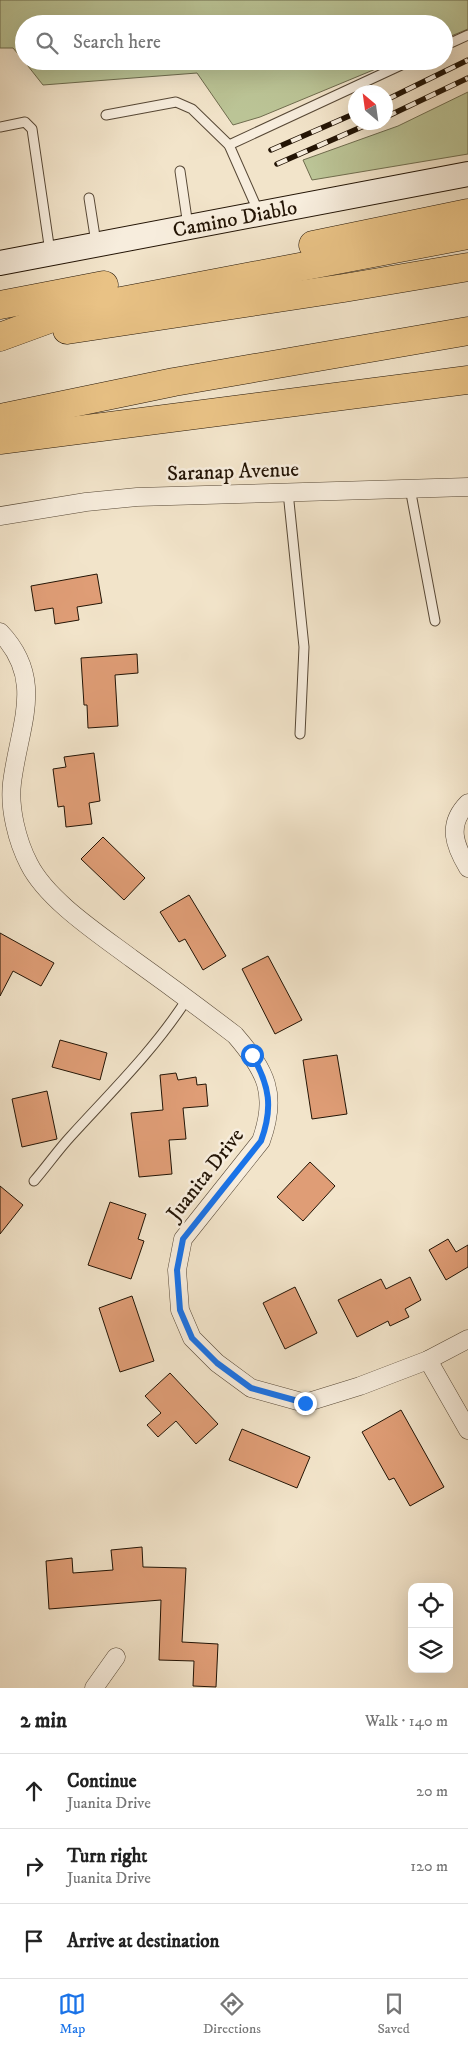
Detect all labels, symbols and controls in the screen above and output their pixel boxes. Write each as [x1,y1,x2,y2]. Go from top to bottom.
search box [15,15,453,70]
icon: search [33,29,61,57]
text: Search here [73,31,161,54]
north arrow [348,85,393,130]
street label: Camino Diablo [171,195,299,244]
street label: Saranap Avenue [167,457,300,487]
route start [241,1044,264,1067]
street label: Juanita Drive [160,1123,250,1228]
route end [294,1392,317,1415]
map controls [408,1583,453,1673]
button: locate [408,1583,453,1628]
button: layers [408,1628,453,1673]
text: 2 min [20,1708,67,1734]
text: Walk · 140 m [365,1711,448,1731]
text: Continue [67,1770,137,1793]
icon: ahead [20,1777,48,1805]
text: 20 m [416,1781,448,1801]
text: Juanita Drive [67,1793,151,1813]
text: Turn right [67,1845,147,1868]
icon: right [20,1852,48,1880]
text: 120 m [410,1856,448,1876]
text: Juanita Drive [67,1868,151,1888]
icon: arrive [20,1927,48,1955]
text: Arrive at destination [67,1930,219,1953]
tab: Map [58,1990,86,2038]
tab: Directions [203,1990,261,2038]
tab: Saved [378,1990,410,2038]

